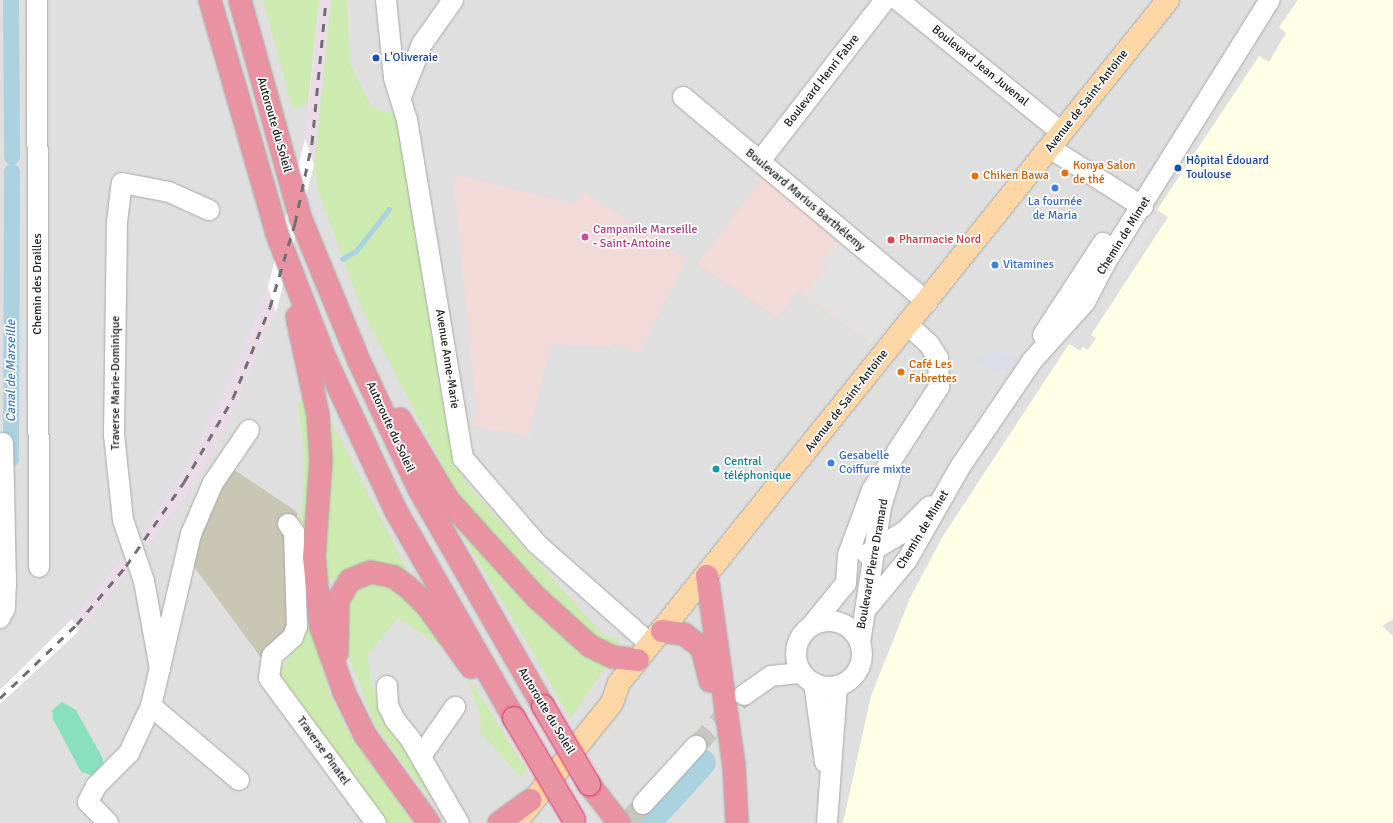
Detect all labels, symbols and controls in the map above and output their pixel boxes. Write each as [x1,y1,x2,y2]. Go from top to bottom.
street label: Boulevard Jean Juvenal [929,23,1031,109]
street label: Boulevard Henri Fabre [781,32,863,130]
street label: Avenue de Saint-Antoine [1042,47,1132,155]
place label: L'Oliveraie [384,51,438,65]
marker: L'Oliveraie [371,53,381,63]
street label: Autoroute du Soleil [254,76,294,174]
street label: Boulevard Marius Barthélemy [742,146,868,254]
place label: Hôpital Édouard Toulouse [1186,154,1269,182]
place label: Konya Salon de thé [1073,159,1136,187]
marker: Hôpital Édouard Toulouse [1173,163,1183,173]
marker: Konya Salon de thé [1060,168,1070,178]
place label: Chiken Bawa [983,169,1049,183]
marker: Chiken Bawa [970,171,980,181]
marker: La fournée de Maria [1050,183,1060,193]
street label: Chemin de Mimet [1094,194,1154,278]
place label: La fournée de Maria [1028,195,1082,223]
place label: Campanile Marseille - Saint-Antoine [593,223,698,251]
marker: Campanile Marseille - Saint-Antoine [580,232,590,242]
street label: Chemin des Drailles [31,233,45,335]
place label: Pharmacie Nord [899,233,981,247]
marker: Pharmacie Nord [886,235,896,245]
place label: Vitamines [1003,258,1054,272]
marker: Vitamines [990,260,1000,270]
street label: Avenue Anne-Marie [432,308,462,410]
street label: Traverse Marie-Dominique [109,316,123,450]
water label: Canal de Marseille [3,320,19,422]
street label: Avenue de Saint-Antoine [802,347,892,455]
place label: Café Les Fabrettes [909,358,957,386]
marker: Café Les Fabrettes [896,367,906,377]
street label: Autoroute du Soleil [363,379,417,475]
place label: Gesabelle Coiffure mixte [839,449,911,477]
place label: Central téléphonique [724,455,791,483]
marker: Gesabelle Coiffure mixte [826,458,836,468]
marker: Central téléphonique [711,464,721,474]
street label: Chemin de Mimet [894,488,952,572]
street label: Boulevard Pierre Dramard [854,498,892,630]
street label: Autoroute du Soleil [514,665,578,757]
street label: Traverse Pinatel [293,714,353,788]

